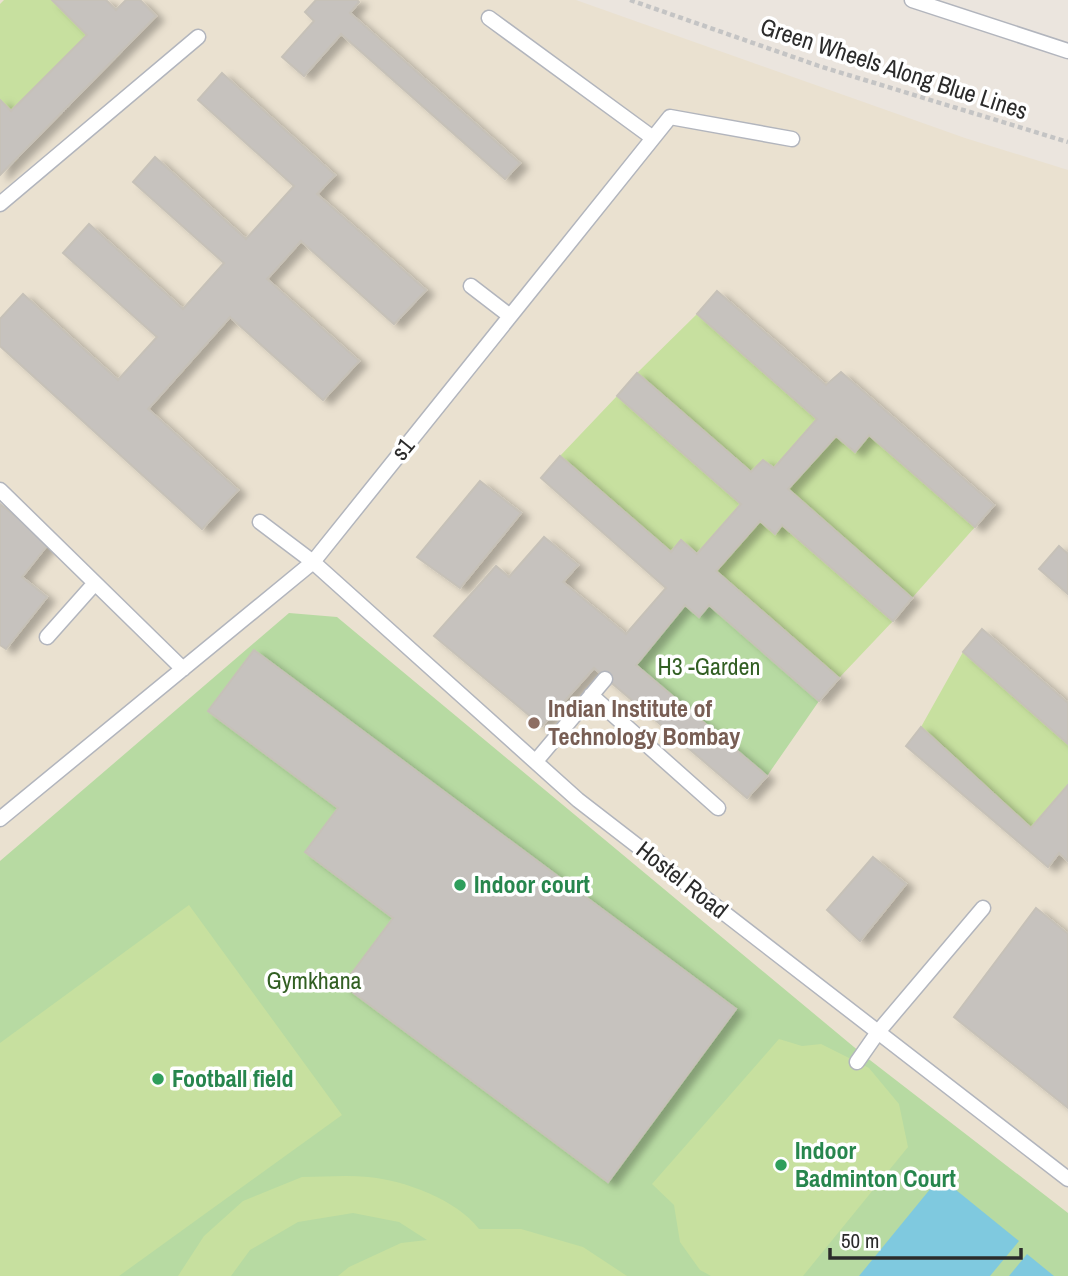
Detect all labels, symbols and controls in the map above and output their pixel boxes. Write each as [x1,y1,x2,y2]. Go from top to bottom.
street label: Green Wheels Along Blue Lines [757,10,1032,126]
street label: s1 [383,430,421,467]
park label: H3 -Garden [658,650,760,682]
place label: Indian Institute of Technology Bombay [548,692,740,752]
marker: Indian Institute of Technology Bombay [526,715,542,731]
street label: Hostel Road [630,833,735,925]
place label: Indoor court [474,868,590,900]
marker: Indoor court [452,877,468,893]
park label: Gymkhana [266,964,362,996]
place label: Football field [172,1062,294,1094]
marker: Football field [150,1071,166,1087]
place label: Indoor Badminton Court [795,1134,956,1194]
marker: Indoor Badminton Court [773,1157,789,1173]
scale bar [830,1216,1021,1260]
text: 50 m [841,1226,879,1255]

